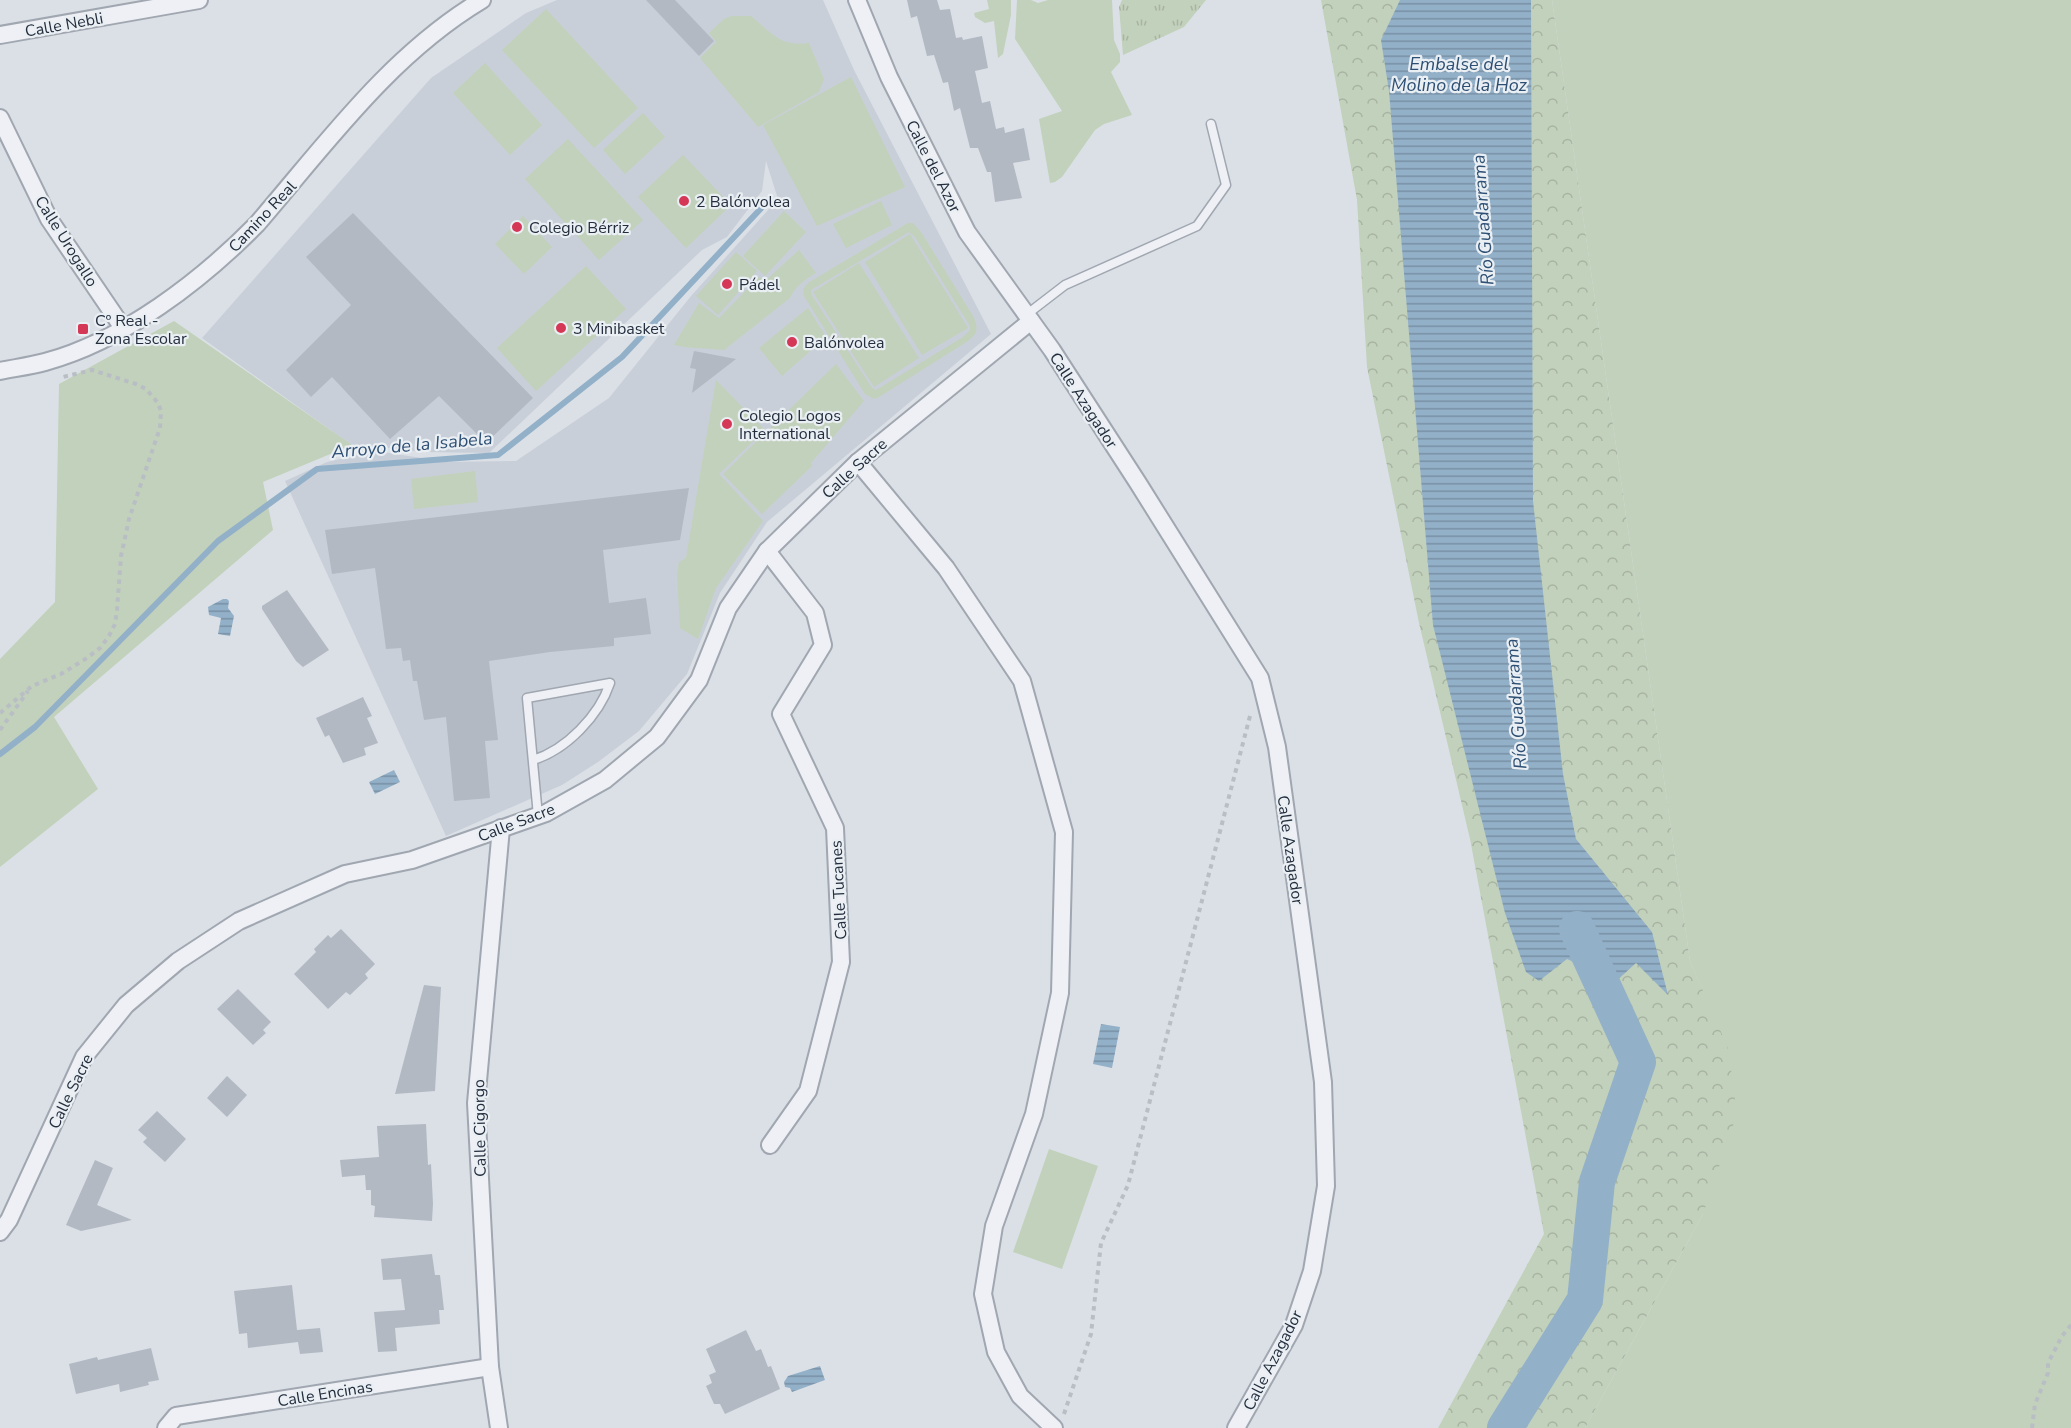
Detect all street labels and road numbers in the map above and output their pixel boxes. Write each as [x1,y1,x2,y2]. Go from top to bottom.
street label: Calle Nebli [23,7,105,43]
street label: Calle del Azor [900,116,966,217]
street label: Camino Real [224,176,302,257]
street label: Calle Urogallo [29,192,103,291]
street label: Calle Azagador [1044,348,1123,453]
street label: Calle Sacre [817,434,892,504]
street label: Calle Azagador [1271,794,1309,907]
street label: Calle Sacre [475,798,558,848]
street label: Calle Tucanes [825,840,853,940]
street label: Calle Sacre [43,1050,99,1133]
street label: Calle Cigorgo [468,1079,492,1177]
street label: Calle Azagador [1238,1306,1308,1415]
street label: Calle Encinas [276,1376,374,1412]

